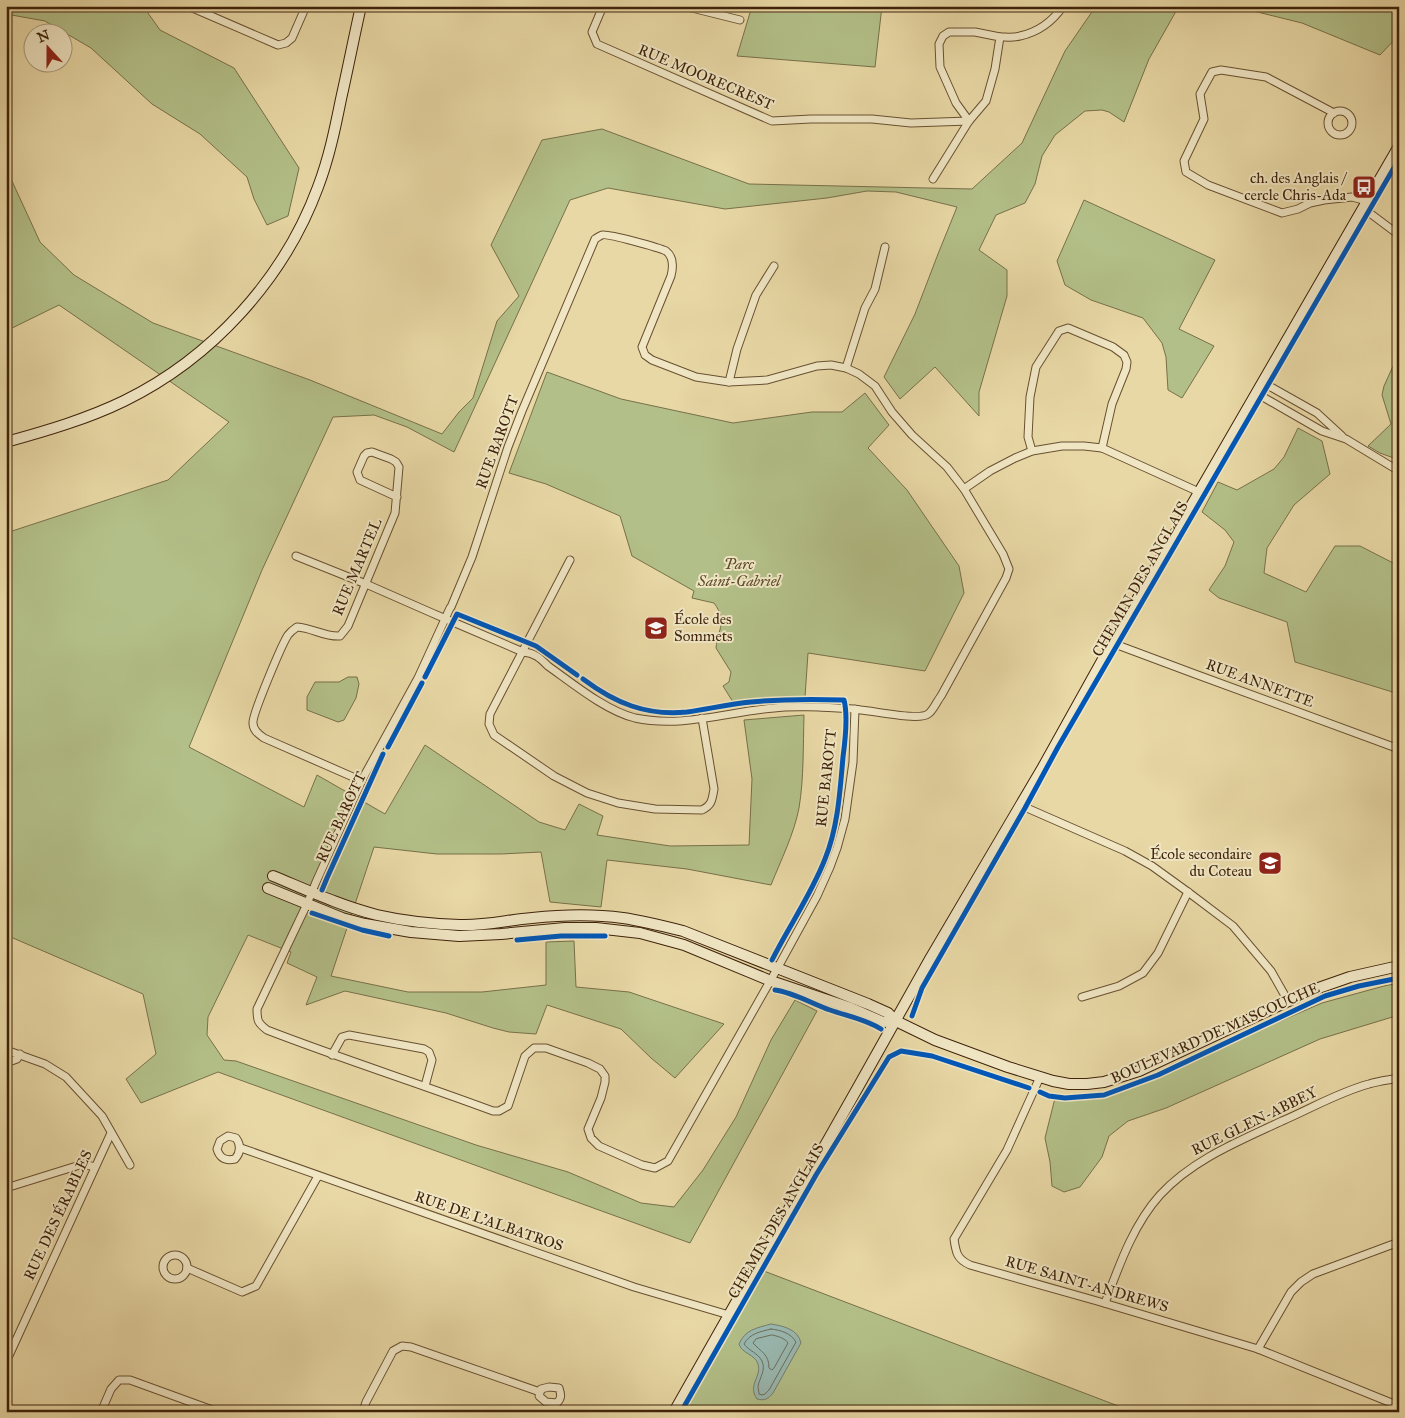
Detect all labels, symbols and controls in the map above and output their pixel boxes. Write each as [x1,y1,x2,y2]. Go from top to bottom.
north arrow [22,22,72,72]
text: N [35,26,52,46]
street label: RUE MOORECREST [635,40,777,114]
place label: ch. des Anglais / cercle Chris-Ada [1244,169,1348,204]
bus stop icon: ch. des Anglais / cercle Chris-Ada [1351,174,1377,200]
street label: RUE BAROTT [472,393,522,491]
street label: CHEMIN DES ANGLAIS [1088,498,1192,660]
street label: RUE MARTEL [328,516,386,618]
park label: Parc Saint-Gabriel [697,555,782,590]
place label: École des Sommets [674,609,732,645]
school or university icon: École des Sommets [643,615,669,641]
street label: RUE ANNETTE [1204,655,1317,711]
street label: RUE BAROTT [812,728,840,828]
street label: RUE BAROTT [312,769,370,865]
place label: École secondaire du Coteau [1150,844,1252,880]
school or university icon: École secondaire du Coteau [1257,850,1283,876]
street label: BOULEVARD DE MASCOUCHE [1108,979,1323,1087]
street label: RUE GLEN-ABBEY [1188,1083,1320,1159]
street label: CHEMIN DES ANGLAIS [724,1140,828,1302]
street label: RUE DES ÉRABLES [19,1147,96,1283]
street label: RUE DE L'ALBATROS [412,1187,566,1255]
street label: RUE SAINT-ANDREWS [1003,1252,1171,1316]

